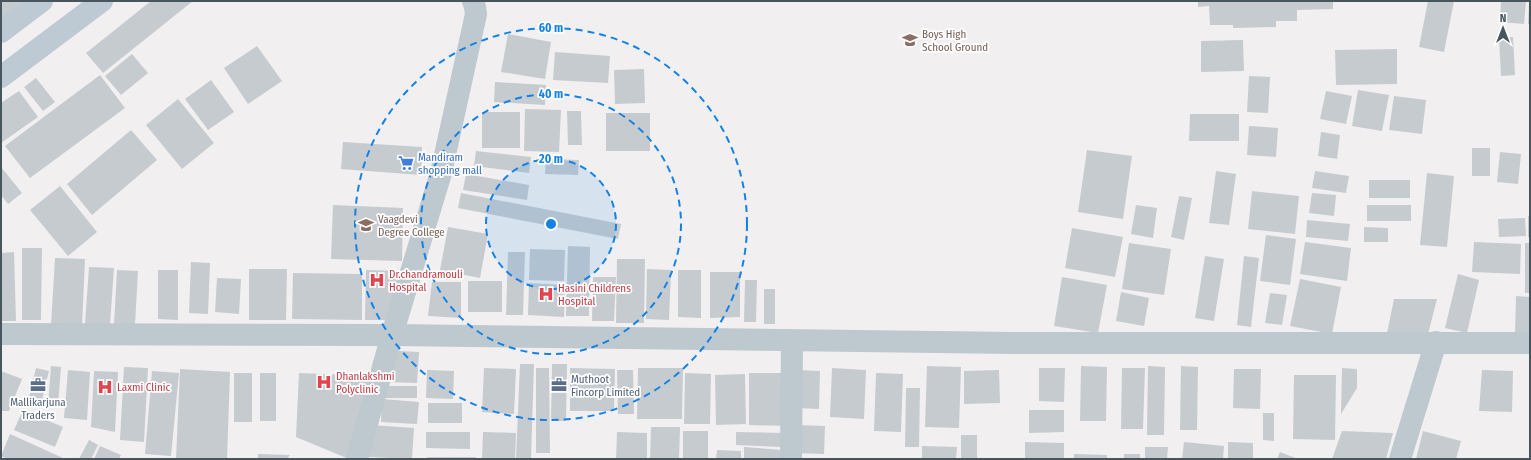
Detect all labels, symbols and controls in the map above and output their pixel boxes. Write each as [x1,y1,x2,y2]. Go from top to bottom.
north arrow [1483,8,1523,48]
text: N [1500,12,1506,25]
text: 60 m [539,21,563,35]
place label: Boys High School Ground [922,28,988,54]
school or university icon: Boys High School Ground [901,31,919,49]
text: 40 m [539,87,563,101]
place label: Mandiram shopping mall [418,151,482,177]
text: 20 m [538,152,563,166]
supermarket icon: Mandiram shopping mall [397,154,415,172]
place label: Vaagdevi Degree College [378,213,445,239]
school or university icon: Vaagdevi Degree College [357,216,375,234]
centre of rings [544,217,558,231]
place label: Dr.chandramouli Hospital [389,268,463,294]
hospital icon: Dr.chandramouli Hospital [368,271,386,289]
place label: Hasini Childrens Hospital [558,282,631,308]
hospital icon: Hasini Childrens Hospital [537,285,555,303]
place label: Dhanlakshmi Polyclinic [336,370,395,396]
hospital icon: Dhanlakshmi Polyclinic [315,373,333,391]
place label: Muthoot Fincorp Limited [571,373,640,399]
office icon: Mallikarjuna Traders [29,376,47,394]
office icon: Muthoot Fincorp Limited [550,376,568,394]
hospital icon: Laxmi Clinic [96,378,114,396]
place label: Laxmi Clinic [117,381,171,394]
place label: Mallikarjuna Traders [10,396,66,422]

